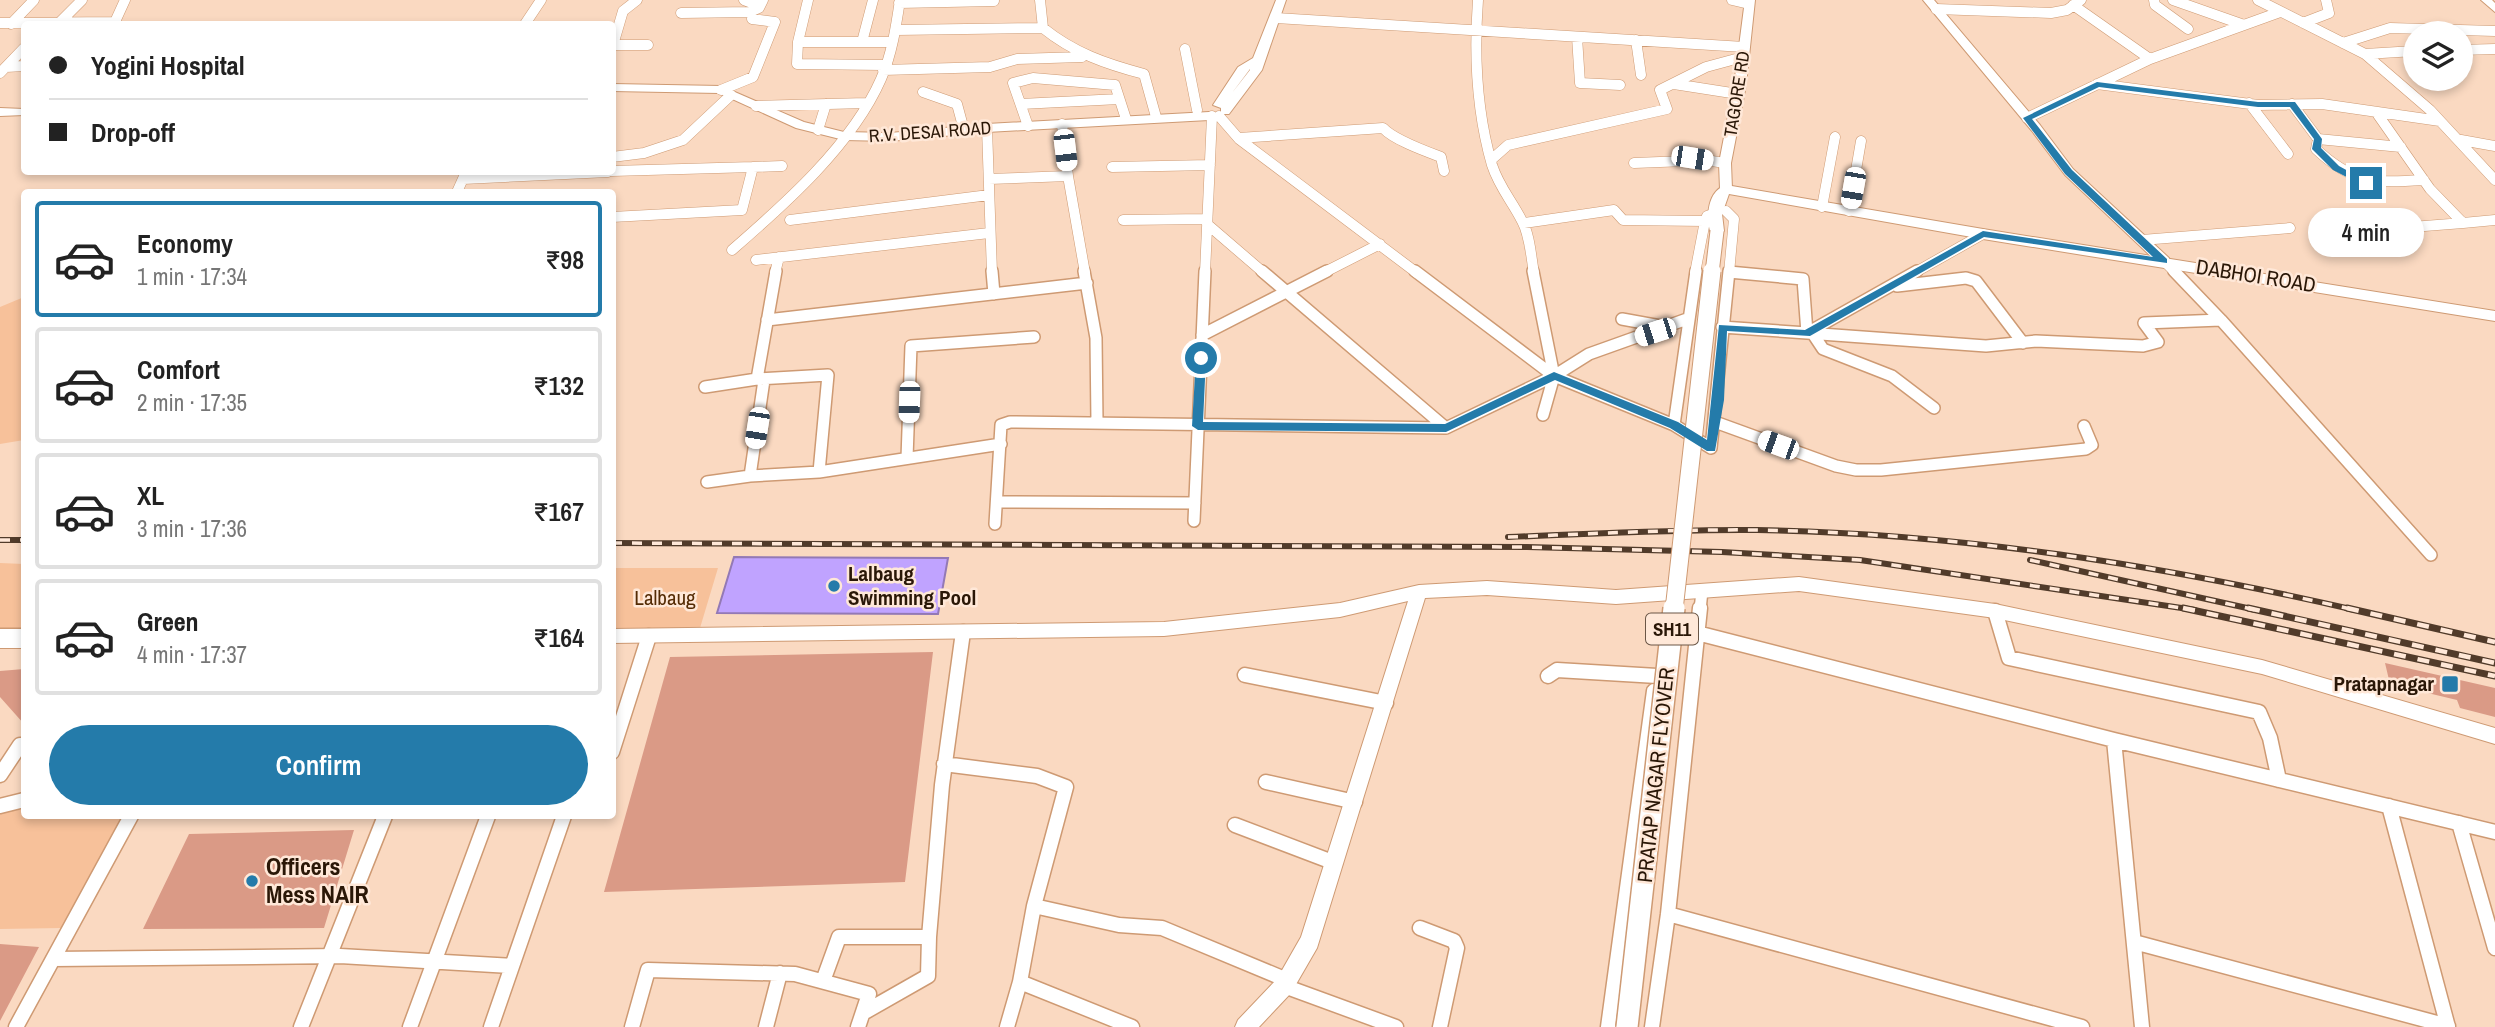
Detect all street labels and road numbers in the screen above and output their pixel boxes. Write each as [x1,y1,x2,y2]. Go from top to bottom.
street label: TAGORE RD [1717,49,1756,139]
street label: R.V. DESAI ROAD [868,115,992,148]
street label: DABHOI ROAD [2194,252,2318,299]
road number: SH11 [1646,614,1698,644]
street label: PRATAP NAGAR FLYOVER [1630,666,1681,884]

